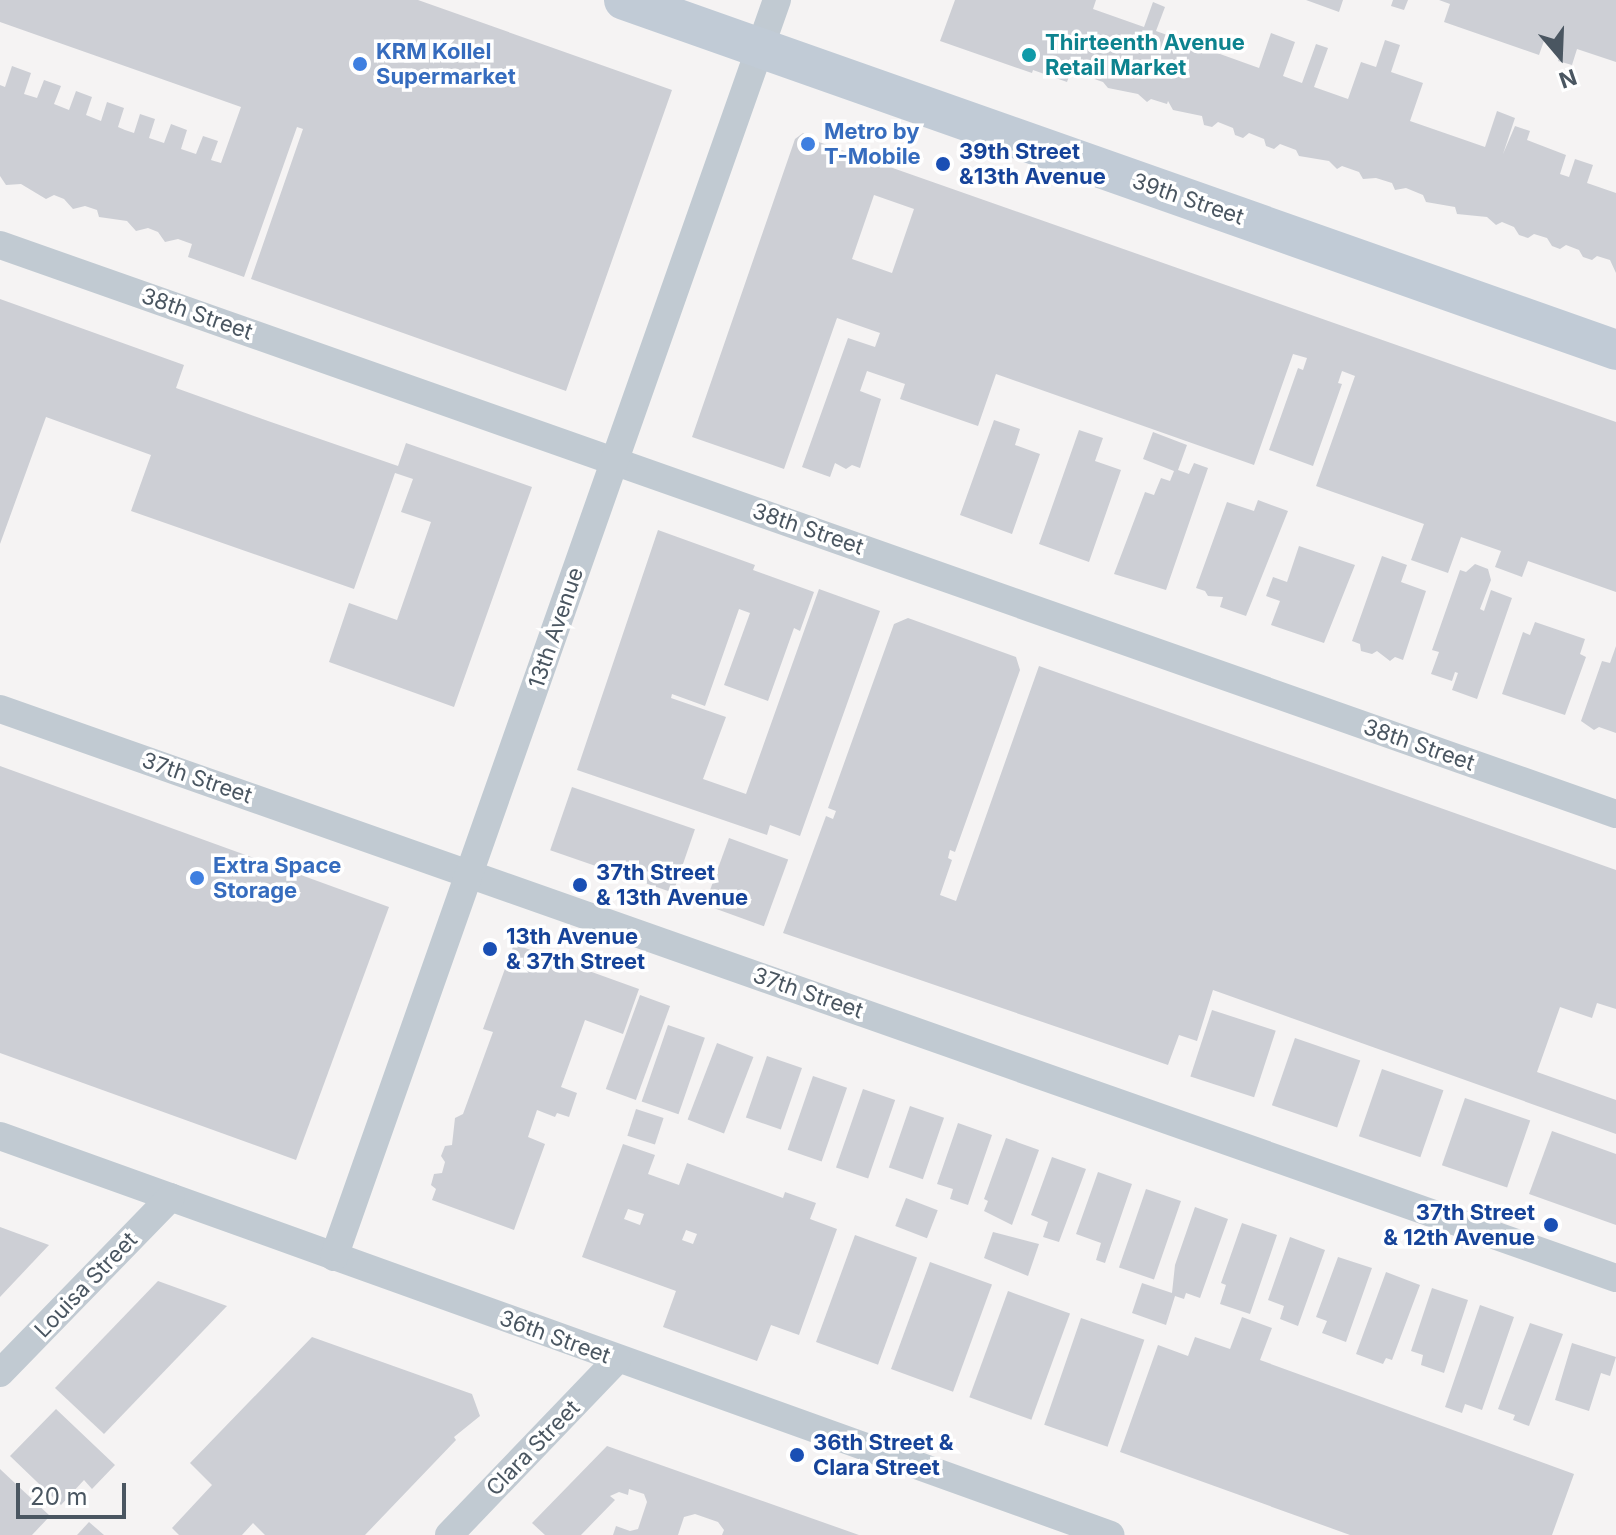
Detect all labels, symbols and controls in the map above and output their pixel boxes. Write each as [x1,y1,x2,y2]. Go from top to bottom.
north arrow [1520,16,1600,96]
place label: Thirteenth Avenue Retail Market [1045,29,1245,80]
place label: KRM Kollel Supermarket [376,38,516,90]
marker: Thirteenth Avenue Retail Market [1020,46,1038,64]
marker: KRM Kollel Supermarket [351,55,369,73]
text: N [1556,64,1580,94]
place label: Metro by T-Mobile [824,118,921,170]
marker: Metro by T-Mobile [799,135,817,153]
place label: 39th Street &13th Avenue [959,138,1106,190]
marker: 39th Street &13th Avenue [934,155,952,173]
street label: 39th Street [1129,168,1247,230]
street label: 38th Street [138,283,256,345]
street label: 38th Street [749,498,867,560]
street label: 13th Avenue [523,564,589,692]
street label: 38th Street [1360,714,1478,776]
street label: 37th Street [139,747,255,809]
place label: Extra Space Storage [213,852,341,904]
place label: 37th Street & 13th Avenue [596,859,748,910]
marker: Extra Space Storage [188,869,206,887]
marker: 37th Street & 13th Avenue [571,876,589,894]
place label: 13th Avenue & 37th Street [506,923,645,974]
marker: 13th Avenue & 37th Street [481,940,499,958]
street label: 37th Street [750,962,866,1024]
place label: 37th Street & 12th Avenue [1383,1199,1535,1250]
marker: 37th Street & 12th Avenue [1542,1216,1560,1234]
street label: Louisa Street [29,1227,143,1343]
street label: 36th Street [496,1305,614,1369]
street label: Clara Street [481,1395,585,1501]
place label: 36th Street & Clara Street [813,1429,954,1480]
marker: 36th Street & Clara Street [788,1446,806,1464]
scale bar [20,1467,130,1517]
text: 20 m [30,1482,88,1511]

